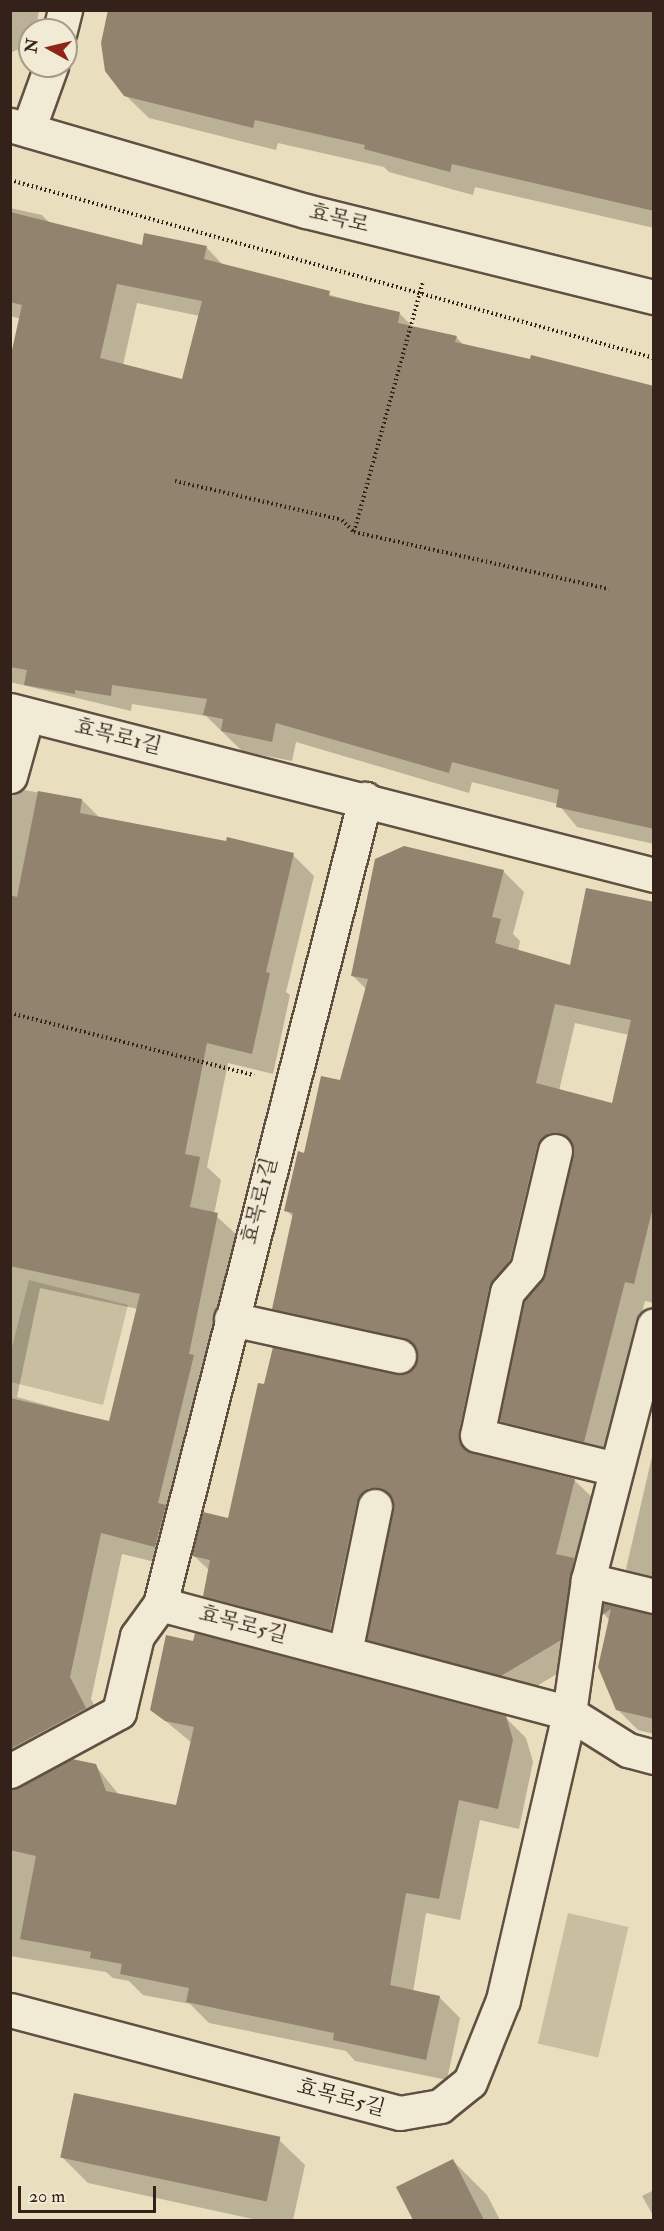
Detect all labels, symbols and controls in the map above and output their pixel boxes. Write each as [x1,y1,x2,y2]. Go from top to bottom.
north arrow [18,18,78,78]
text: N [21,37,43,54]
street label: 효목로 [306,199,372,239]
street label: 효목로1길 [72,714,164,760]
street label: 효목로1길 [237,1155,283,1247]
street label: 효목로5길 [196,1601,290,1649]
street label: 효목로5길 [294,2074,388,2122]
scale bar [21,2174,159,2212]
text: 20 m [29,2185,65,2208]

